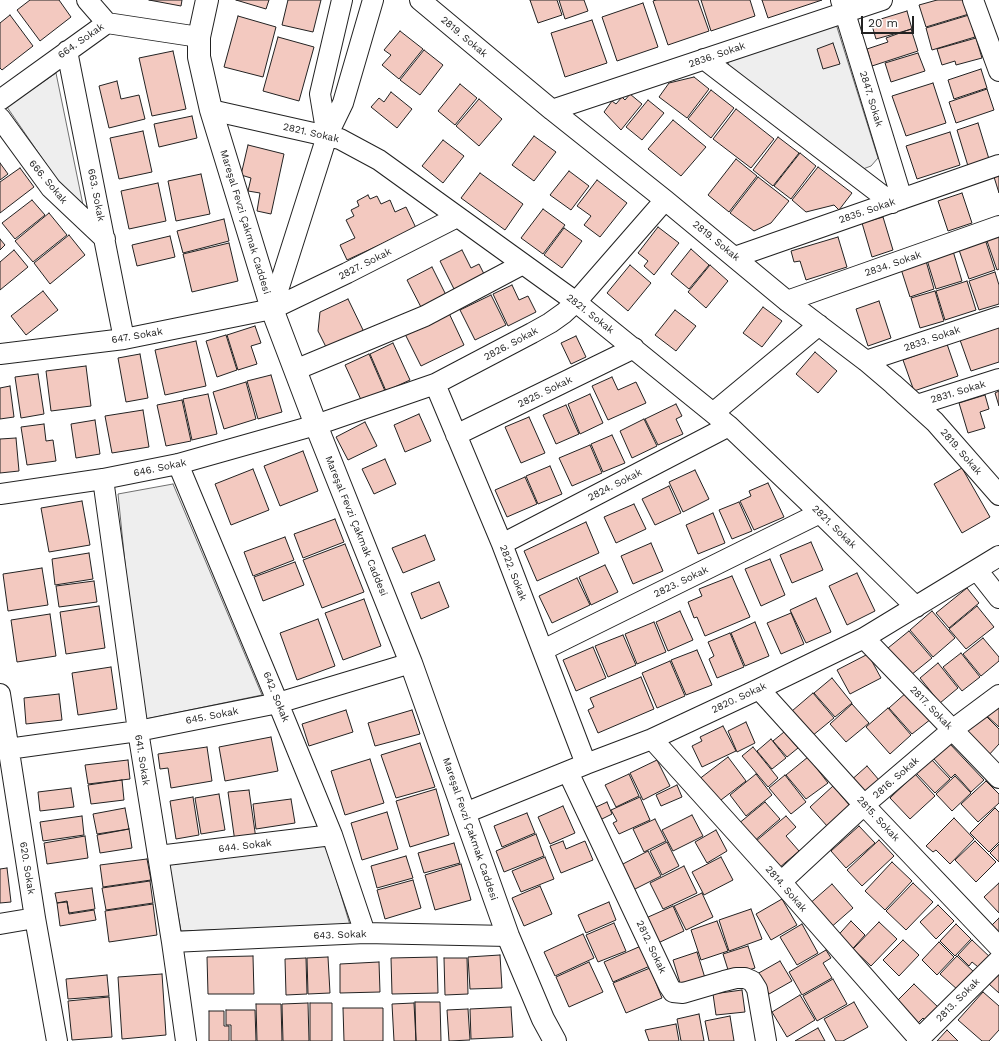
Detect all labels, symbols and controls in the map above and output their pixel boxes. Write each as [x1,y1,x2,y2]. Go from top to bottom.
scale bar [863,8,916,34]
street label: 2819. Sokak [438,14,490,60]
text: 20 m [868,16,898,30]
street label: 664. Sokak [56,21,106,61]
street label: 2836. Sokak [687,40,747,70]
street label: 2847. Sokak [857,70,885,128]
street label: 2821. Sokak [282,121,340,145]
street label: Mareşal Fevzi Çakmak Caddesi [217,148,273,296]
street label: 666. Sokak [26,158,70,206]
street label: 663. Sokak [85,168,107,222]
street label: 2835. Sokak [837,196,897,226]
street label: 2819. Sokak [690,218,742,264]
street label: 2827. Sokak [337,246,393,282]
street label: 2834. Sokak [863,249,923,279]
street label: 2821. Sokak [564,292,616,336]
street label: 2833. Sokak [902,324,962,354]
street label: 2826. Sokak [482,325,540,363]
street label: 647. Sokak [110,326,164,346]
street label: 2825. Sokak [516,374,574,410]
street label: 2831. Sokak [929,378,987,406]
street label: 2819. Sokak [938,426,984,478]
street label: Mareşal Fevzi Çakmak Caddesi [322,454,390,598]
street label: 646. Sokak [133,457,187,479]
street label: 2824. Sokak [586,466,644,504]
street label: 2821. Sokak [809,503,859,551]
street label: 2822. Sokak [497,543,529,603]
street label: 2823. Sokak [652,564,710,600]
street label: 642. Sokak [260,670,292,724]
street label: 2820. Sokak [710,680,768,716]
street label: 2817. Sokak [907,684,955,732]
street label: 645. Sokak [185,705,239,727]
street label: 641. Sokak [132,734,152,786]
street label: 2816. Sokak [870,755,922,801]
street label: Mareşal Fevzi Çakmak Caddesi [440,756,500,902]
street label: 2815. Sokak [854,794,902,844]
street label: 644. Sokak [218,837,272,855]
street label: 620. Sokak [17,841,37,895]
street label: 2814. Sokak [763,863,809,915]
street label: 2812. Sokak [633,919,669,975]
street label: 643. Sokak [313,928,367,942]
street label: 2813. Sokak [934,976,982,1024]

